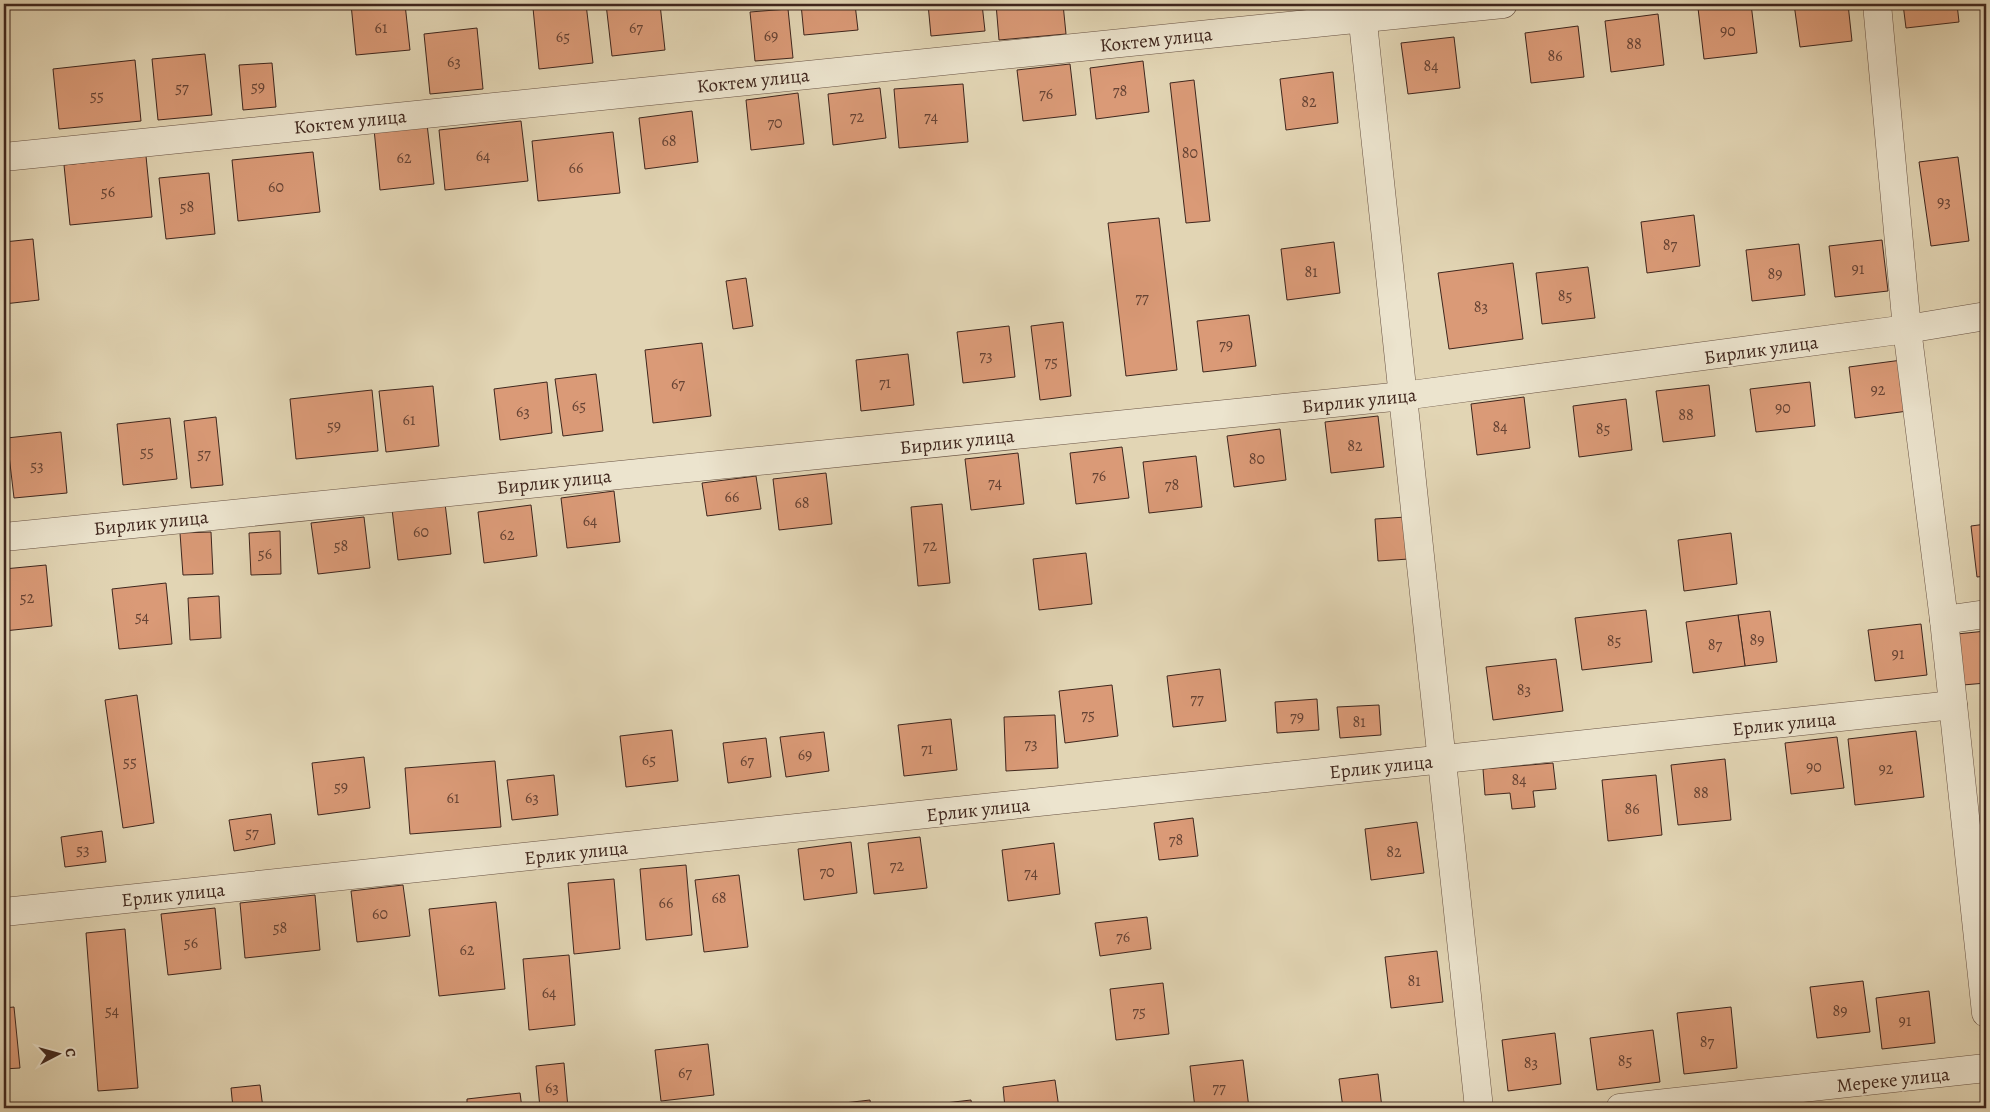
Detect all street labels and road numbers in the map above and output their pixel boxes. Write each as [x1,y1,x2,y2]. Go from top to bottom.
street label: Коктем улица [1098,21,1214,59]
street label: Коктем улица [695,62,811,100]
street label: Коктем улица [292,103,408,141]
street label: Бирлик улица [1702,329,1820,371]
street label: Бирлик улица [1300,382,1418,420]
street label: Бирлик улица [898,423,1016,461]
street label: Бирлик улица [495,463,613,501]
street label: Бирлик улица [92,504,210,542]
street label: Ерлик улица [1731,706,1837,742]
street label: Ерлик улица [1328,749,1434,785]
street label: Ерлик улица [925,792,1031,828]
street label: Ерлик улица [523,835,629,871]
street label: Ерлик улица [120,877,226,913]
street label: Мереке улица [1835,1061,1951,1099]

